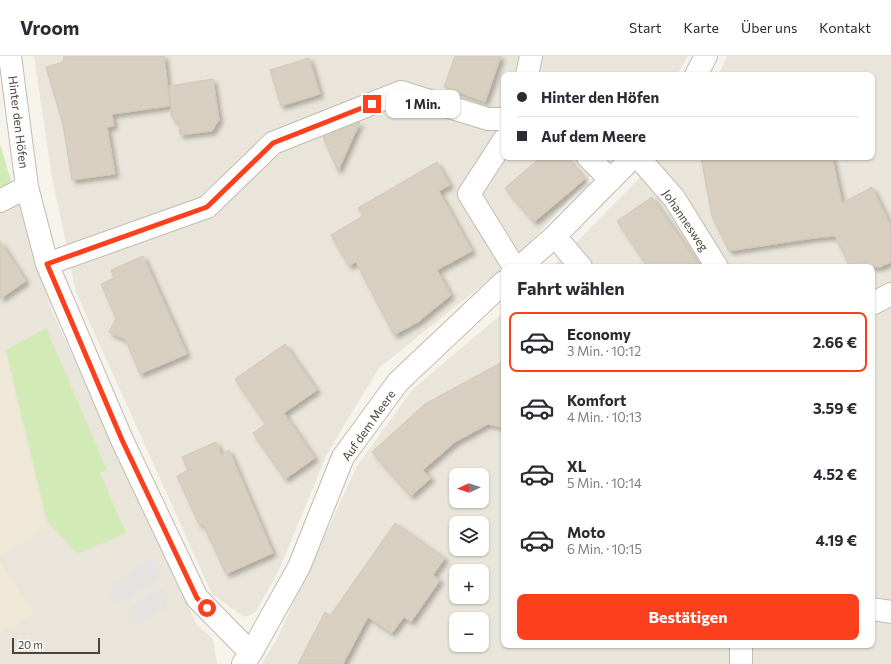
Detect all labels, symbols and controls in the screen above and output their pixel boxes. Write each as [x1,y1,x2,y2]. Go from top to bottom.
text: Vroom [20,16,79,39]
text: Start [629,19,662,36]
text: Karte [684,19,719,36]
text: Über uns [741,19,797,36]
text: Kontakt [819,19,871,36]
street label: Hinter den Höfen [6,75,32,169]
text: Hinter den Höfen [541,88,659,106]
callout: 1 Min. [386,90,460,118]
route end [363,95,381,113]
text: 1 Min. [405,96,441,112]
text: Auf dem Meere [541,127,646,145]
street label: Johannesweg [659,186,712,255]
text: Fahrt wählen [517,277,625,299]
icon: car [519,324,555,360]
text: Economy [567,325,631,343]
text: 2.66 € [813,333,857,351]
text: 3 Min. · 10:12 [567,343,641,359]
street label: Auf dem Meere [338,387,398,463]
icon: car [519,390,555,426]
text: Komfort [567,391,626,409]
text: 3.59 € [813,399,857,417]
text: 4 Min. · 10:13 [567,409,642,425]
icon: car [519,456,555,492]
text: XL [567,457,586,475]
text: 4.52 € [813,465,857,483]
north arrow [449,468,489,508]
map controls [449,468,489,652]
text: 5 Min. · 10:14 [567,475,642,491]
button: layers [449,516,489,556]
icon: car [519,522,555,558]
text: Moto [567,523,606,541]
text: 4.19 € [816,531,857,549]
text: 6 Min. · 10:15 [567,541,642,557]
button: + [449,564,489,604]
button: Bestätigen [517,594,859,640]
route start [198,599,216,617]
button: − [449,612,489,652]
scale bar [12,636,100,655]
text: 20 m [18,638,43,651]

